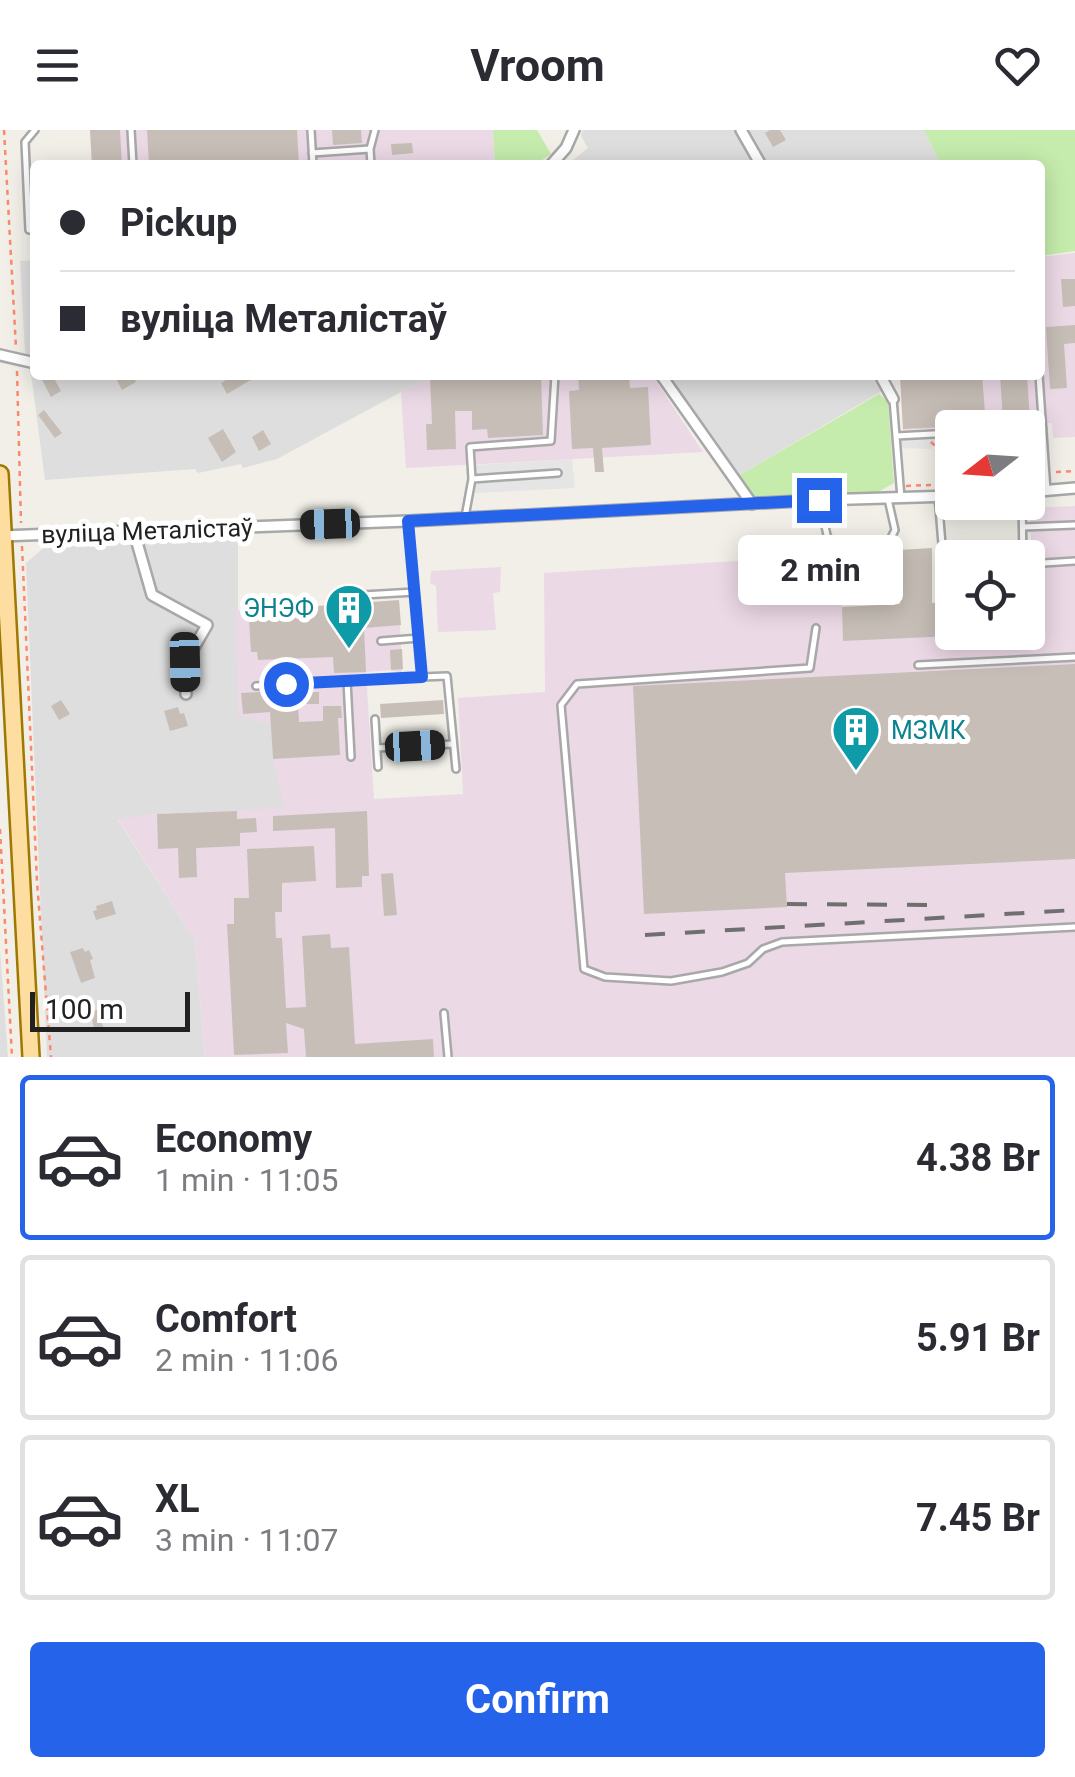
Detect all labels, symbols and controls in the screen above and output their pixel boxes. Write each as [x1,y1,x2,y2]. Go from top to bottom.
icon: menu [30,38,85,93]
icon: heart [990,38,1045,93]
text: Vroom [470,39,605,92]
text: Pickup [120,201,237,245]
text: вуліца Металістаў [120,297,447,341]
north arrow [935,410,1045,520]
map controls [935,410,1045,650]
route end [797,478,842,523]
car [299,508,361,540]
street label: вуліца Металістаў [41,513,253,549]
callout: 2 min [736,535,902,605]
button: locate [935,540,1045,650]
text: 2 min [780,551,861,589]
building icon: ЭНЭФ [323,582,375,650]
place label: ЭНЭФ [243,594,314,623]
car [169,632,201,692]
route start [264,662,309,707]
building icon: МЗМК [830,704,882,772]
place label: МЗМК [891,716,966,745]
car [384,729,446,763]
scale bar [30,987,190,1031]
text: 100 m [45,993,124,1026]
icon: car [35,1113,125,1203]
text: Economy [155,1117,312,1161]
text: 4.38 Br [916,1136,1040,1180]
text: 1 min · 11:05 [155,1161,338,1199]
icon: car [35,1293,125,1383]
text: Comfort [155,1297,297,1341]
text: 5.91 Br [916,1316,1040,1360]
text: 2 min · 11:06 [155,1341,338,1379]
icon: car [35,1473,125,1563]
text: XL [155,1477,200,1521]
text: 7.45 Br [916,1496,1040,1540]
text: 3 min · 11:07 [155,1521,338,1559]
button: Confirm [30,1642,1045,1757]

